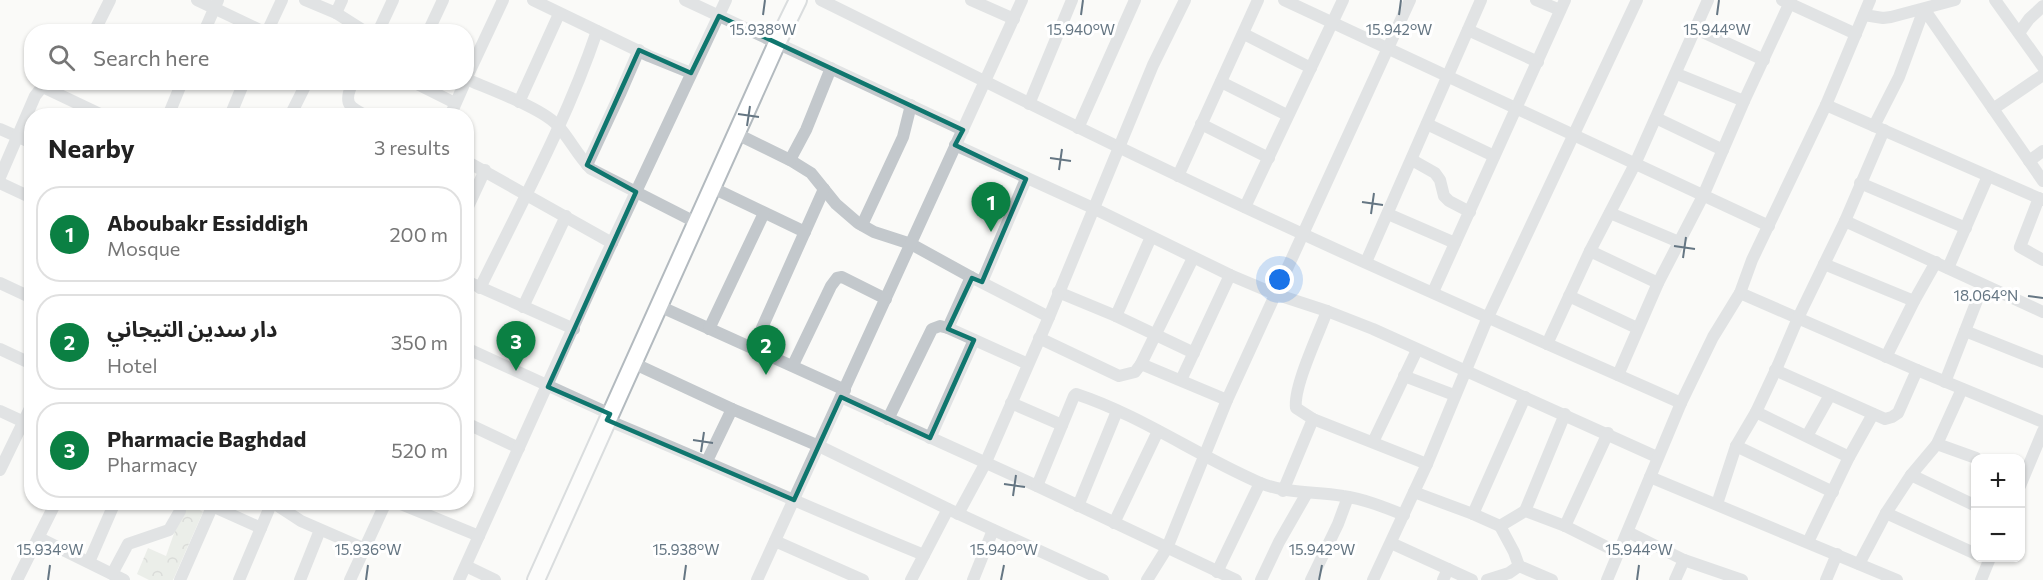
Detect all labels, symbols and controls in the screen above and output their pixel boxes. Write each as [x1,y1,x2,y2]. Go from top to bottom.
text: 15.938°W [729,20,797,38]
text: 15.940°W [1047,20,1115,38]
text: 15.942°W [1366,20,1432,38]
text: 15.944°W [1683,20,1751,38]
search box [24,24,474,90]
icon: search [45,41,78,74]
text: Search here [93,44,209,71]
text: Nearby [48,132,135,163]
text: 3 results [374,135,450,159]
pin: 1 [972,182,1010,232]
text: Aboubakr Essiddigh [107,209,308,236]
text: 1 [65,222,74,246]
text: 200 m [390,222,448,246]
text: Mosque [107,236,180,260]
your location [1265,265,1294,294]
text: 18.064°N [1954,286,2018,304]
text: دار سدين التيجاني [107,315,277,342]
pin: 3 [496,322,536,371]
pin: 2 [746,326,786,375]
text: 2 [64,330,75,354]
text: 350 m [391,330,448,354]
text: Hotel [107,353,157,377]
text: Pharmacie Baghdad [107,425,306,452]
text: 3 [64,438,75,462]
text: 520 m [391,438,448,462]
text: Pharmacy [107,452,198,476]
map controls [1971,454,2025,562]
button: + [1971,454,2025,508]
button: − [1971,508,2025,562]
text: 15.934°W [16,540,84,558]
text: 15.936°W [334,540,402,558]
text: 15.938°W [652,540,720,558]
text: 15.940°W [970,540,1038,558]
text: 15.942°W [1289,540,1355,558]
text: 15.944°W [1605,540,1673,558]

